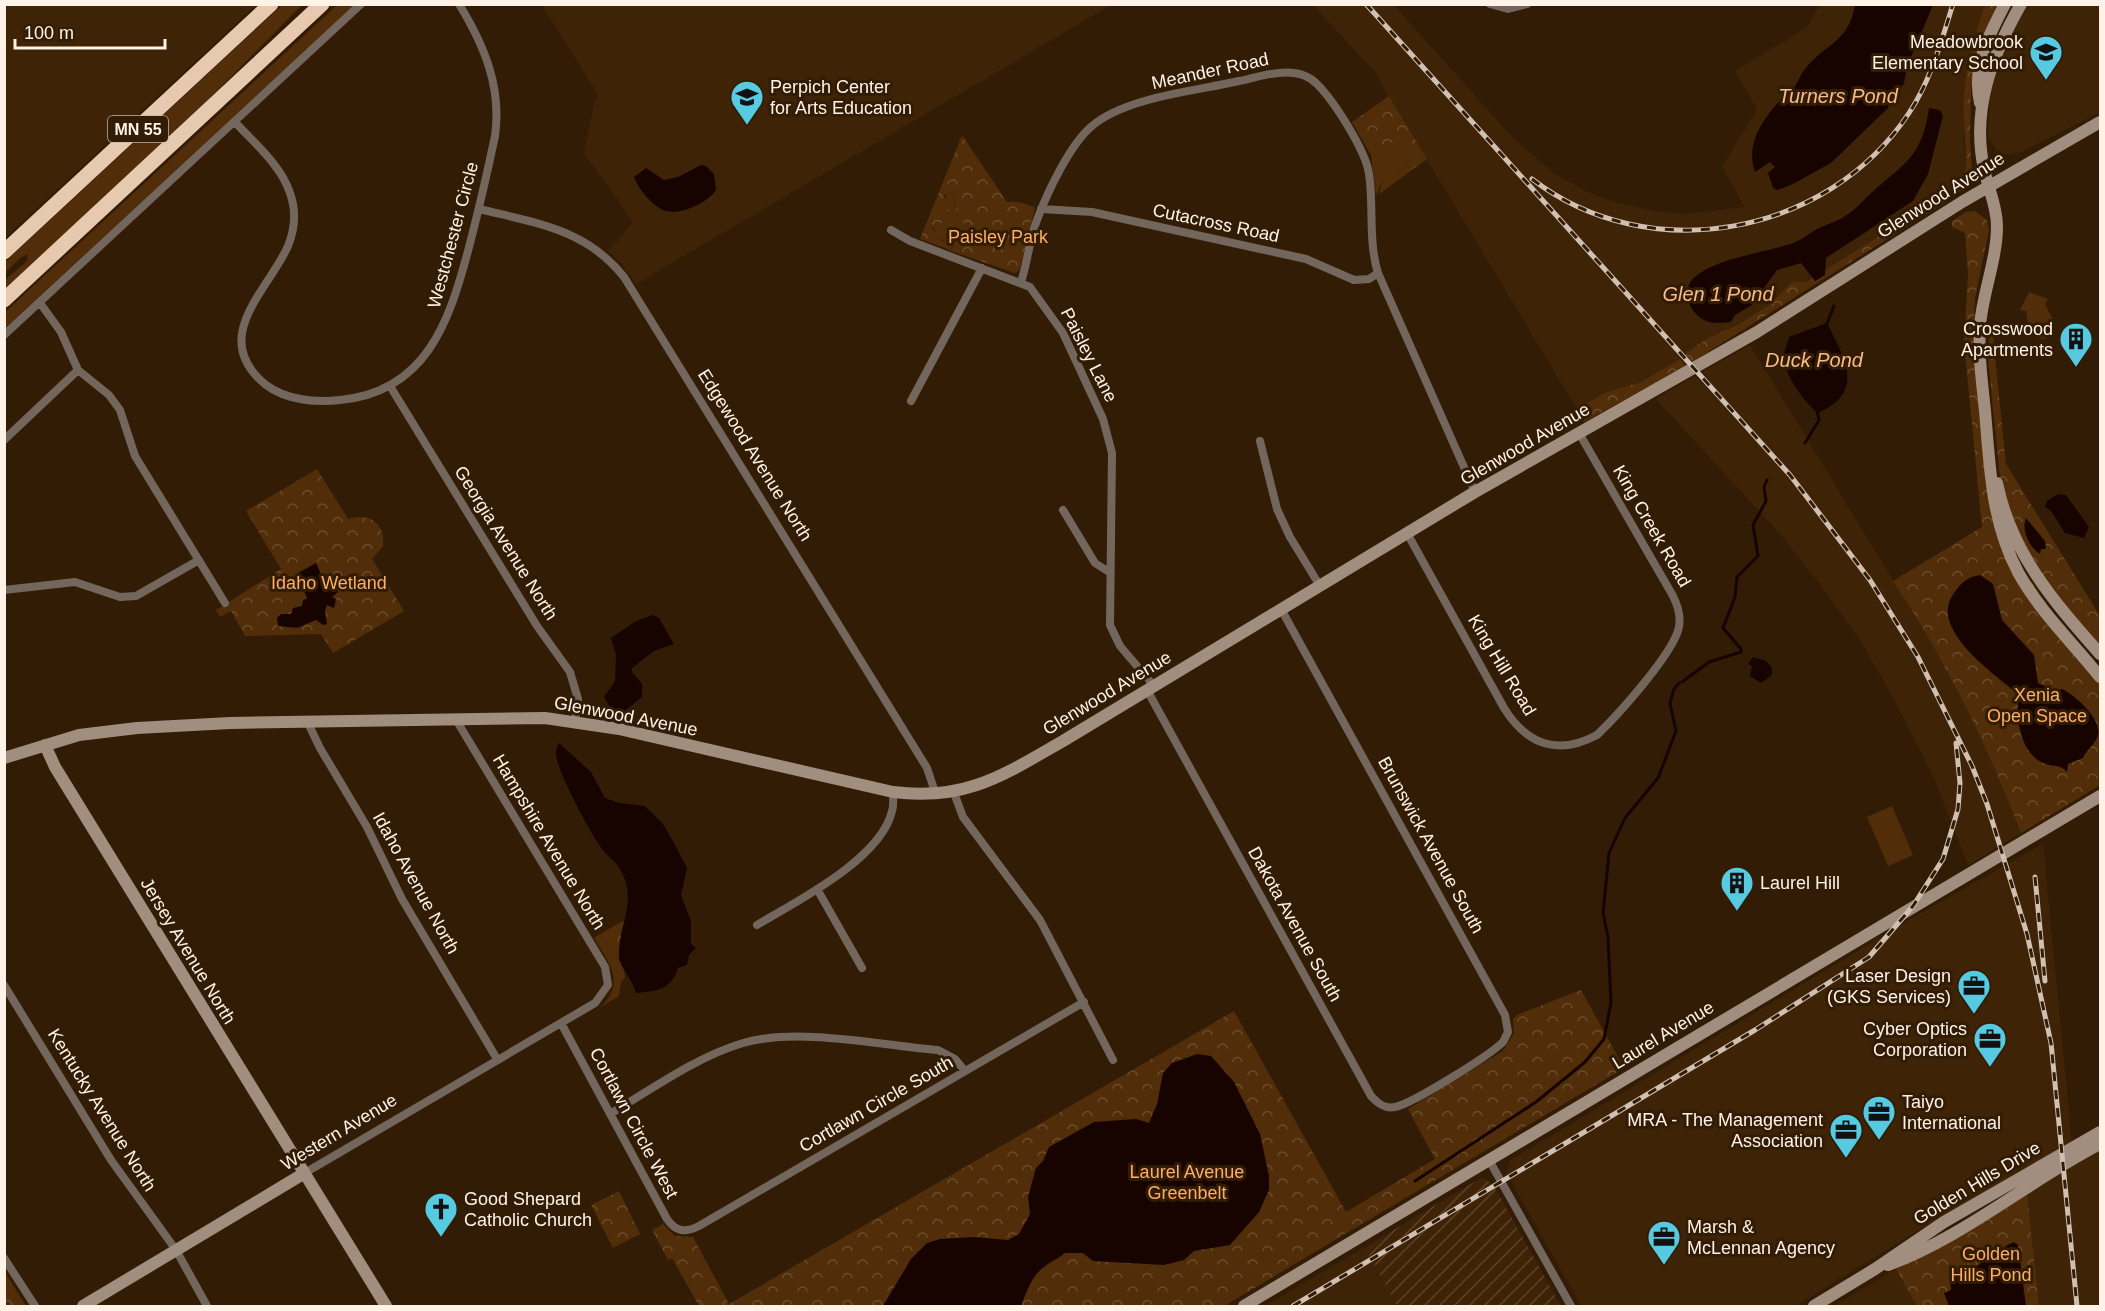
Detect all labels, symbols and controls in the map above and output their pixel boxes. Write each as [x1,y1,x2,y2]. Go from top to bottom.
scale bar [15,12,165,50]
text: 100 m [24,23,74,43]
place label: Meadowbrook Elementary School [1872,32,2024,73]
school or university icon: Meadowbrook Elementary School [2028,34,2064,81]
street label: Meander Road [1150,49,1270,93]
place label: Perpich Center for Arts Education [770,77,912,118]
school or university icon: Perpich Center for Arts Education [729,79,765,126]
water label: Turners Pond [1778,85,1899,107]
road number: MN 55 [108,116,168,142]
street label: Glenwood Avenue [1874,148,2008,242]
street label: Westchester Circle [424,160,482,310]
street label: Cutacross Road [1151,200,1281,246]
park label: Paisley Park [948,227,1049,247]
water label: Glen 1 Pond [1662,283,1774,305]
street label: Paisley Lane [1057,305,1121,405]
place label: Crosswood Apartments [1961,319,2053,360]
building icon: Crosswood Apartments [2058,321,2094,368]
water label: Duck Pond [1765,349,1864,371]
street label: Edgewood Avenue North [694,365,816,545]
street label: Glenwood Avenue [1457,399,1593,489]
street label: Georgia Avenue North [450,462,562,624]
street label: King Creek Road [1609,462,1695,590]
park label: Idaho Wetland [271,573,387,593]
street label: King Hill Road [1464,611,1540,719]
street label: Glenwood Avenue [1039,647,1175,739]
park label: Xenia Open Space [1987,685,2087,726]
street label: Glenwood Avenue [553,692,699,740]
street label: Hampshire Avenue North [489,751,609,933]
street label: Brunswick Avenue South [1374,753,1488,937]
street label: Idaho Avenue North [369,809,463,957]
street label: Dakota Avenue South [1244,843,1346,1005]
building icon: Laurel Hill [1719,865,1755,912]
place label: Laurel Hill [1760,873,1840,893]
street label: Jersey Avenue North [136,874,240,1028]
place label: Laser Design (GKS Services) [1827,966,1951,1007]
office icon: Laser Design (GKS Services) [1956,968,1992,1015]
street label: Laurel Avenue [1609,997,1717,1073]
place label: Cyber Optics Corporation [1863,1019,1967,1060]
office icon: Cyber Optics Corporation [1972,1021,2008,1068]
street label: Kentucky Avenue North [44,1025,160,1195]
street label: Cortlawn Circle West [586,1044,682,1202]
street label: Cortlawn Circle South [796,1052,956,1156]
street label: Western Avenue [278,1090,400,1174]
place label: Taiyo International [1902,1092,2001,1133]
office icon: Taiyo International [1861,1094,1897,1141]
place label: MRA - The Management Association [1627,1110,1823,1151]
office icon: MRA - The Management Association [1828,1112,1864,1159]
street label: Golden Hills Drive [1910,1137,2044,1229]
park label: Laurel Avenue Greenbelt [1130,1162,1244,1203]
place label: Good Shepard Catholic Church [464,1189,592,1230]
church icon: Good Shepard Catholic Church [423,1191,459,1238]
place label: Marsh & McLennan Agency [1687,1217,1835,1258]
office icon: Marsh & McLennan Agency [1646,1219,1682,1266]
park label: Golden Hills Pond [1950,1244,2032,1285]

